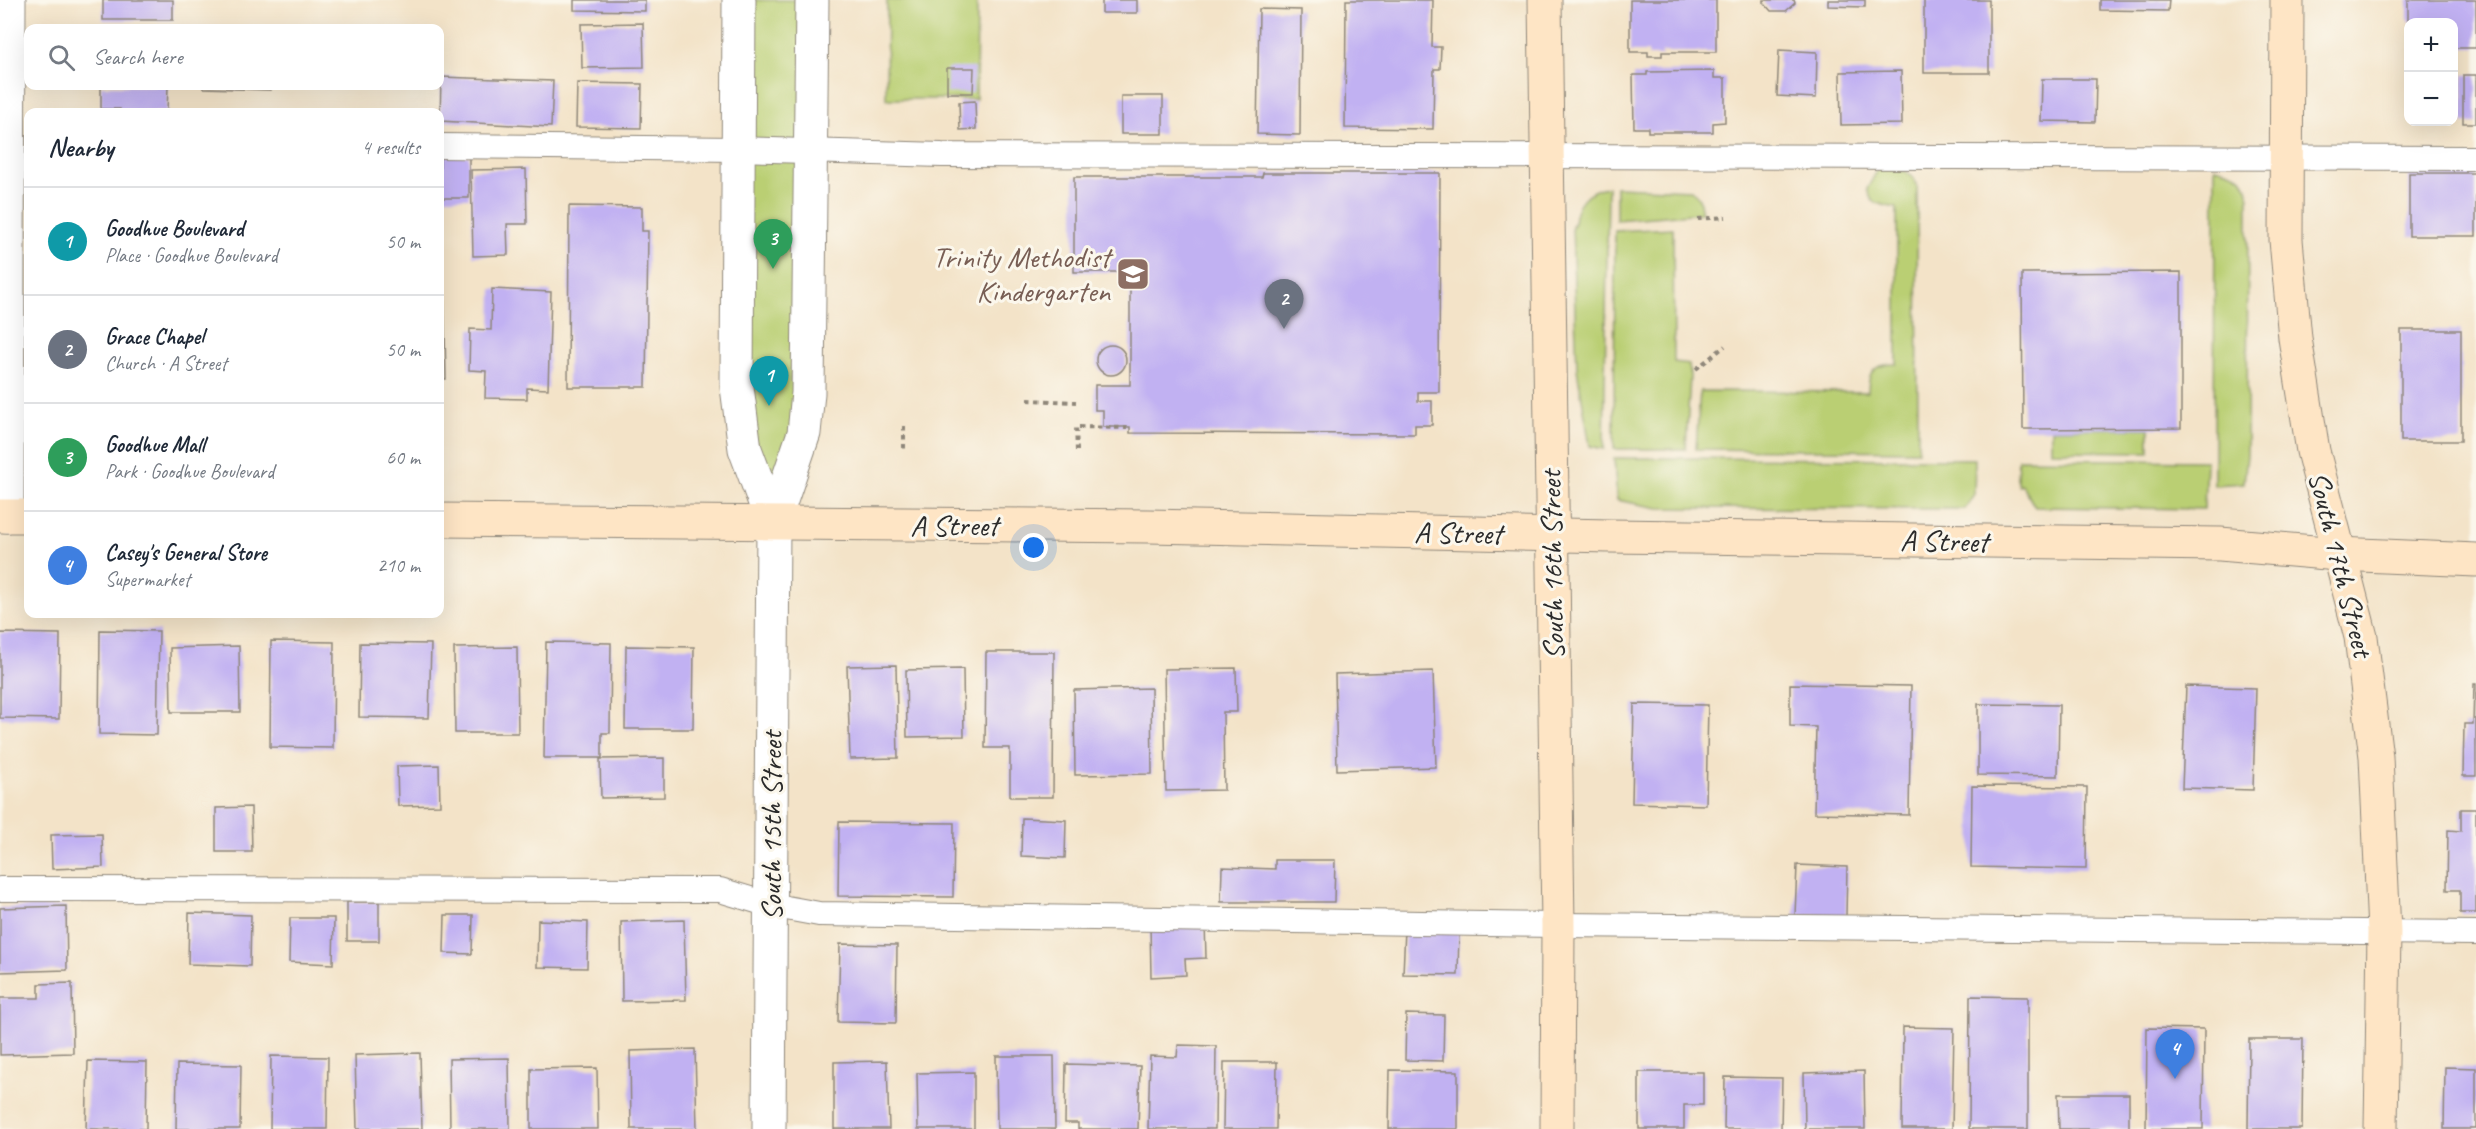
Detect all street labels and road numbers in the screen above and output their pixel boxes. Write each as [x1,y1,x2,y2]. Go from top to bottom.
street label: South 16th Street [1531,467,1573,660]
street label: South 17th Street [2300,468,2383,663]
street label: A Street [910,506,1002,544]
street label: A Street [1414,513,1506,553]
street label: A Street [1900,521,1992,561]
street label: South 15th Street [752,728,790,921]

